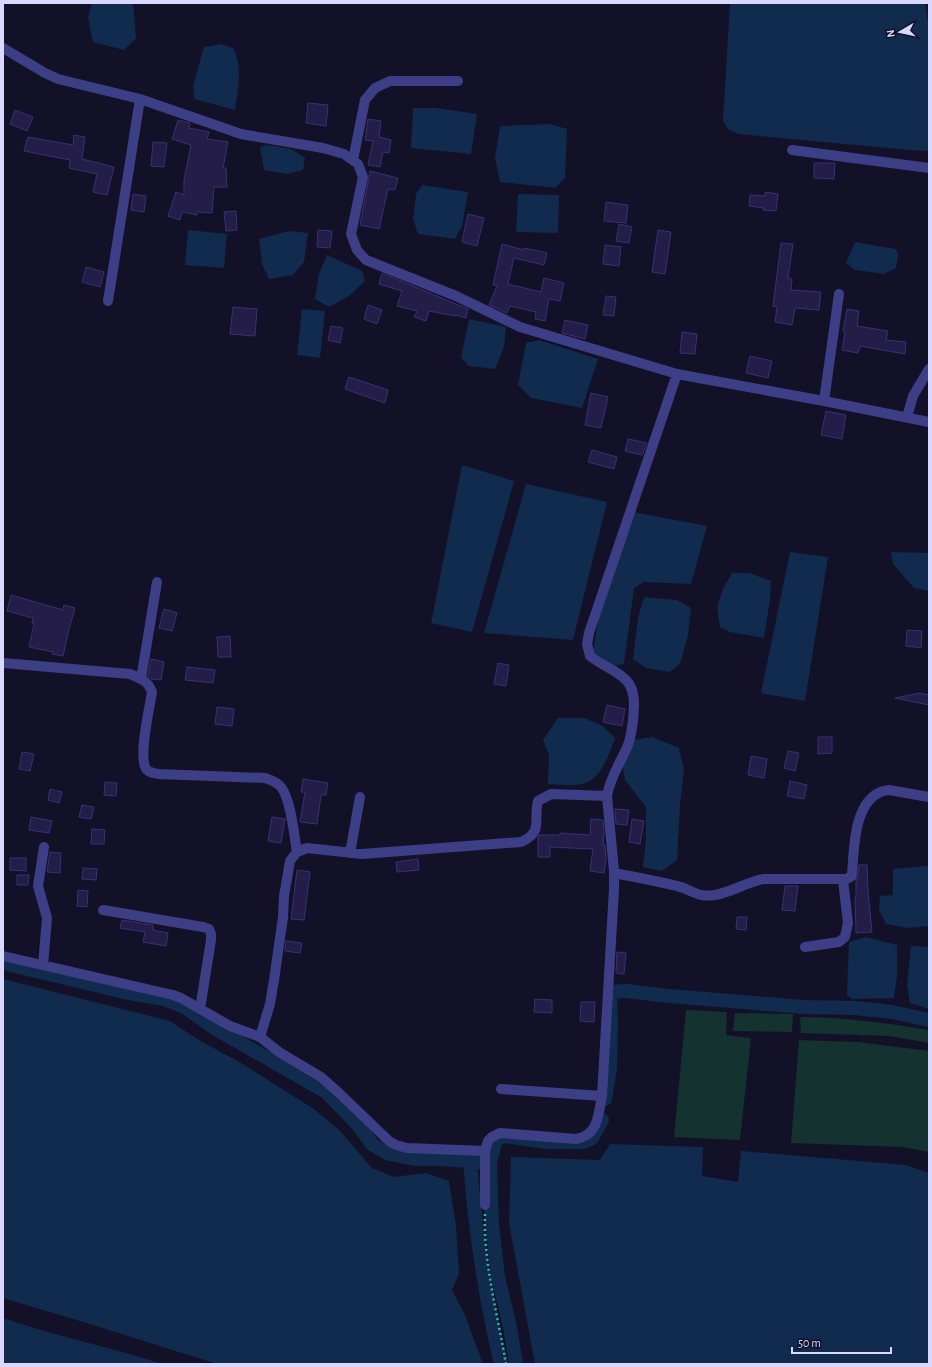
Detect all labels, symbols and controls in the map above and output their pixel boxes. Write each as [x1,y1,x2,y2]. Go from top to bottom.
north arrow [880,12,920,52]
text: N [885,29,897,38]
scale bar [792,1329,891,1355]
text: 50 m [798,1337,821,1349]

